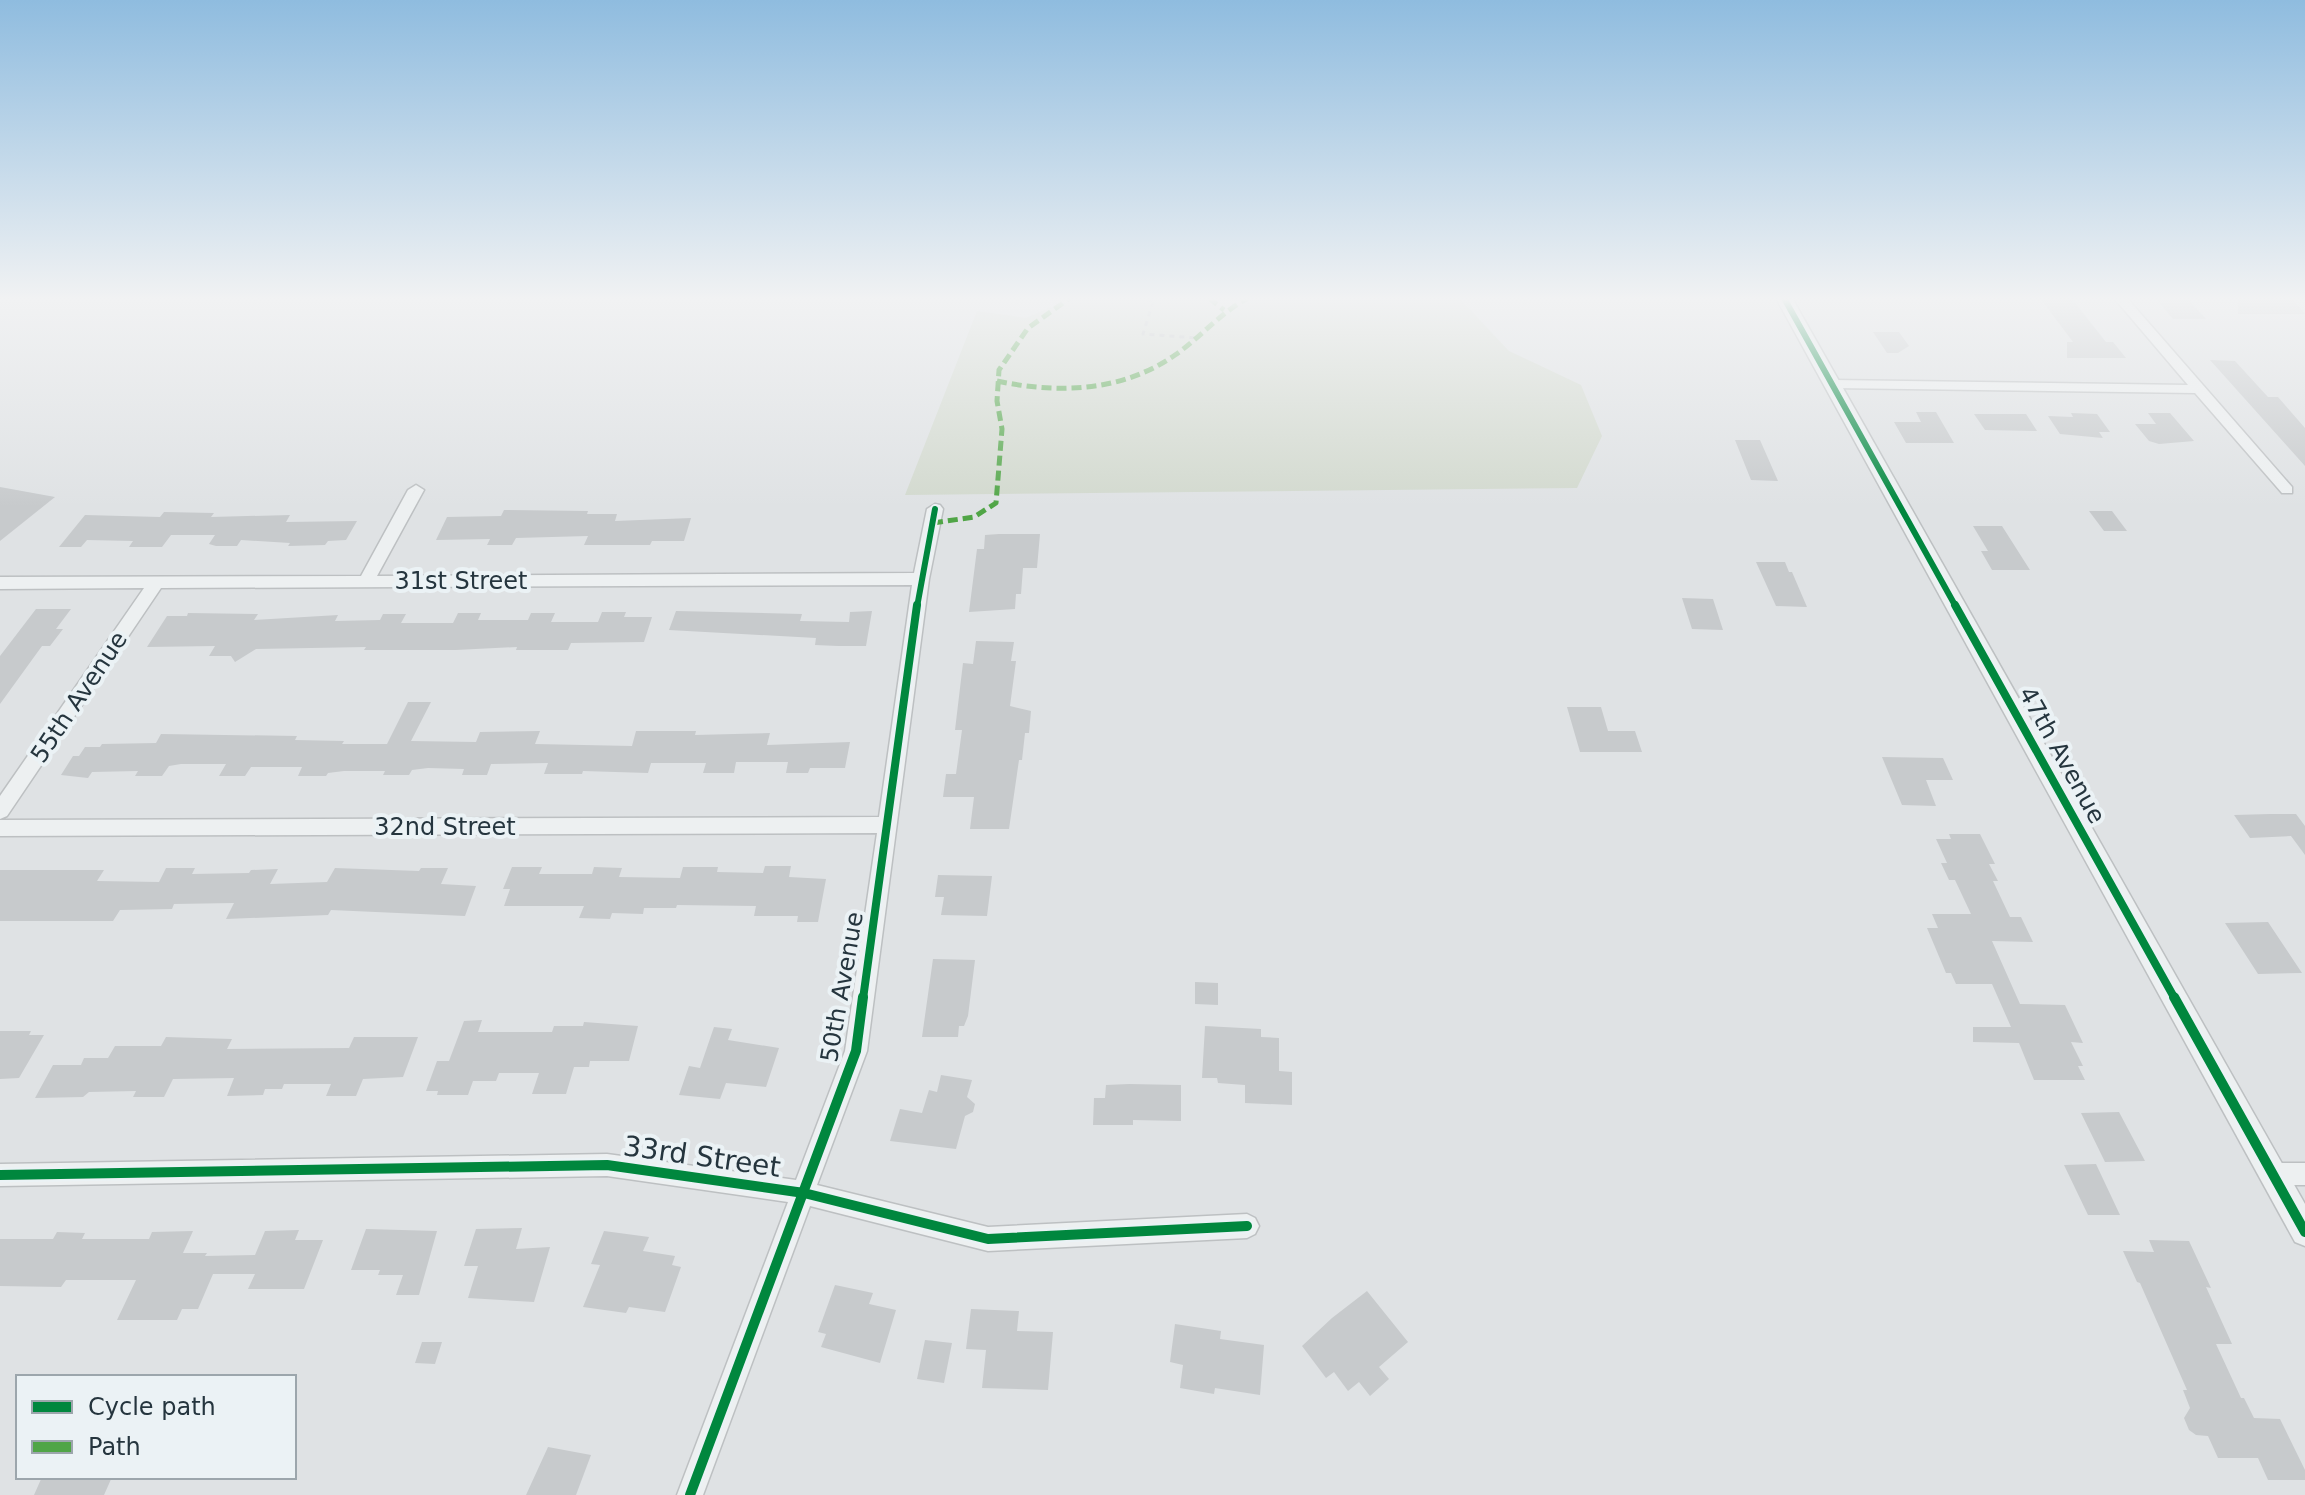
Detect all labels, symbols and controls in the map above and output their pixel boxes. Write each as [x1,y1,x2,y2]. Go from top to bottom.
street label: 31st Street [394,567,528,595]
street label: 55th Avenue [25,626,133,768]
street label: 47th Avenue [2013,682,2111,828]
street label: 32nd Street [374,813,516,841]
street label: 50th Avenue [815,910,869,1064]
street label: 33rd Street [621,1129,783,1184]
legend [16,1375,296,1479]
text: Cycle path [88,1393,216,1421]
text: Path [88,1433,141,1461]

